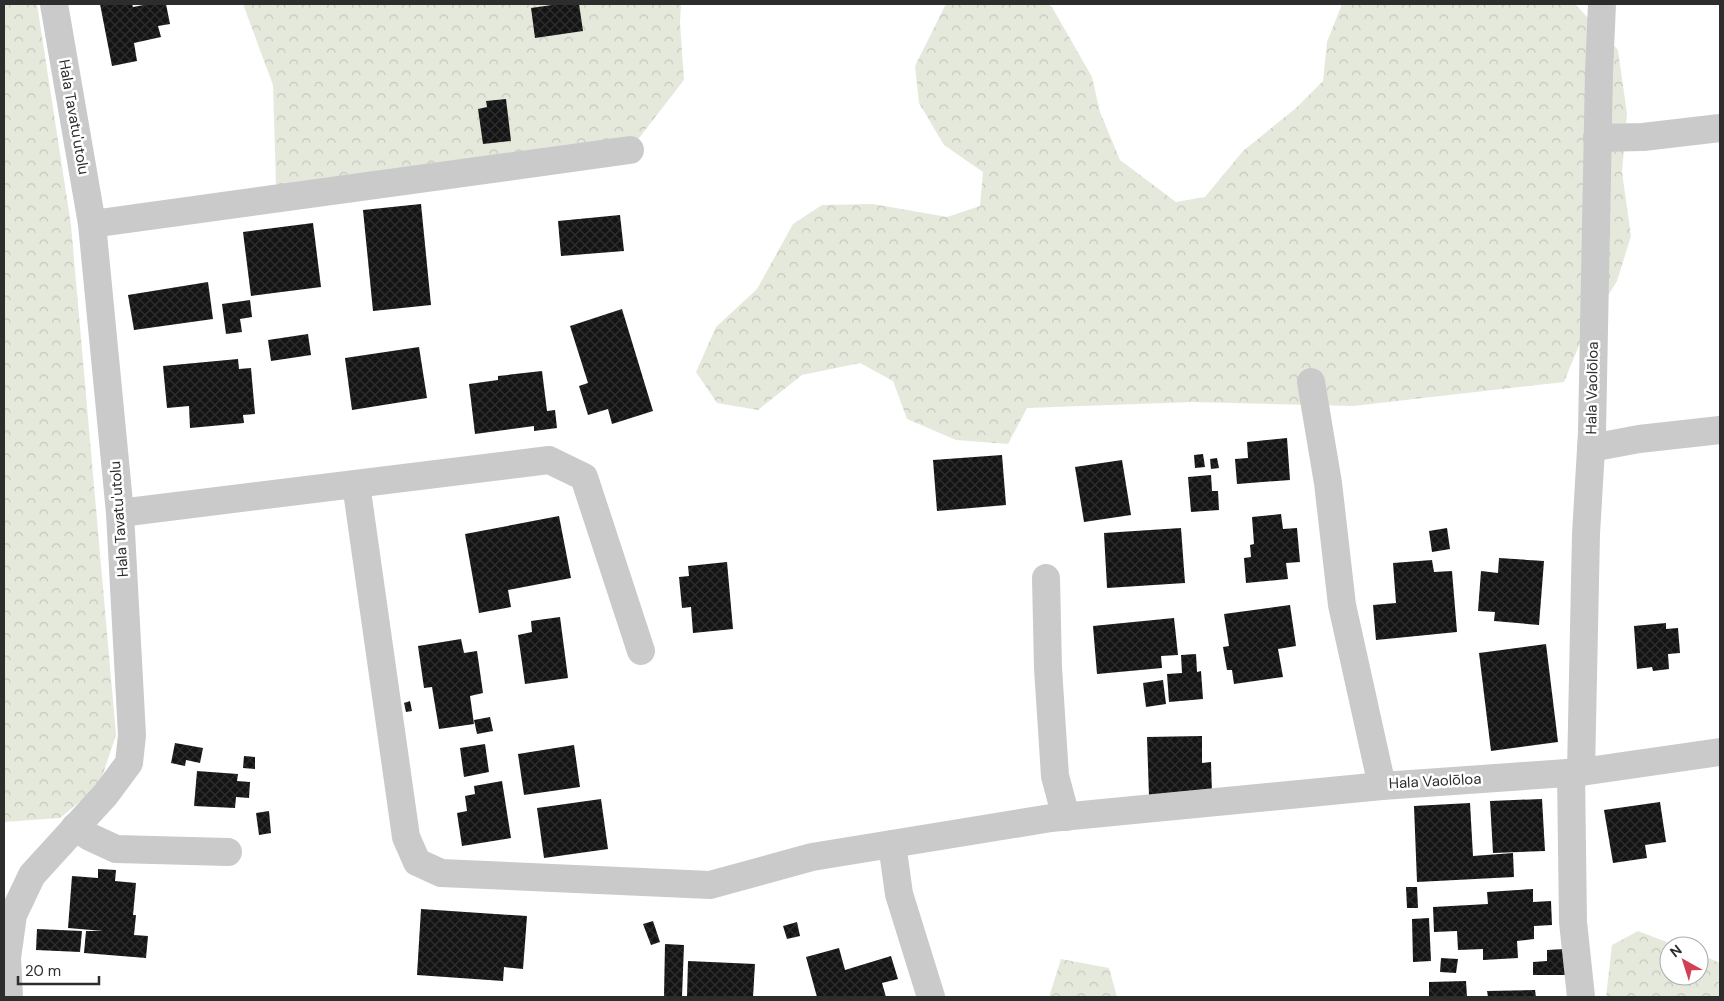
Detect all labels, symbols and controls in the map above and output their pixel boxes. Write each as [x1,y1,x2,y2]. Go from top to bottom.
street label: Hala Tavatu'utolu [54,58,94,176]
street label: Hala Vaolōloa [1581,341,1603,435]
street label: Hala Tavatu'utolu [105,460,133,578]
street label: Hala Vaolōloa [1388,769,1482,793]
north arrow [1659,936,1709,986]
text: N [1666,941,1685,961]
scale bar [18,954,99,986]
text: 20 m [25,961,61,981]

